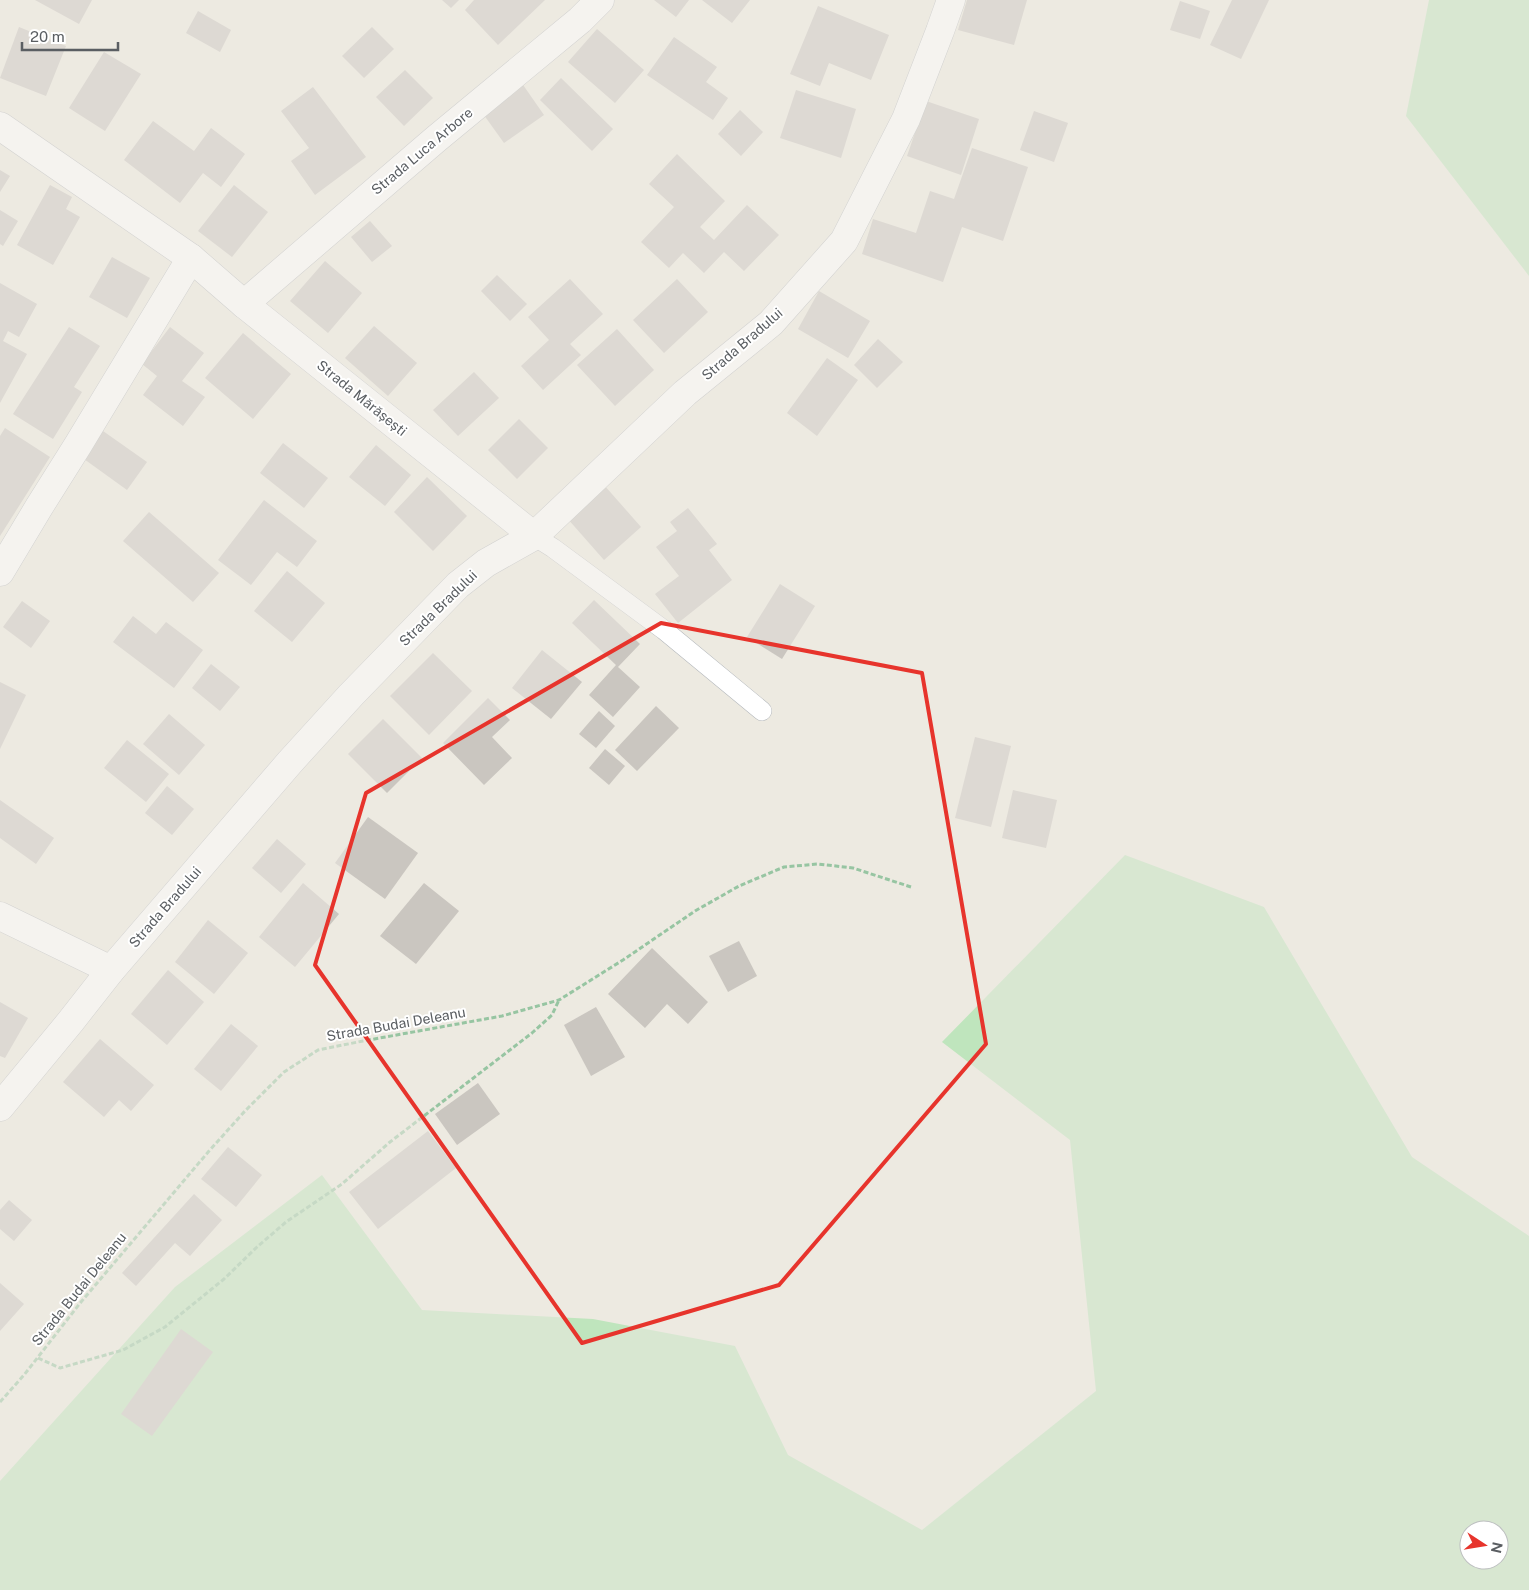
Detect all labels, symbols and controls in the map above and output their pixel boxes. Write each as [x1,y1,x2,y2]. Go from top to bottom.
scale bar [22,20,119,52]
text: 20 m [30,28,65,45]
street label: Strada Luca Arbore [368,104,476,198]
street label: Strada Bradului [698,305,786,383]
street label: Strada Mărășești [314,357,410,439]
street label: Strada Bradului [396,567,480,649]
street label: Strada Bradului [126,863,204,951]
street label: Strada Budai Deleanu [325,1004,467,1044]
street label: Strada Budai Deleanu [28,1229,130,1349]
north arrow [1459,1520,1509,1570]
text: N [1488,1541,1506,1555]

